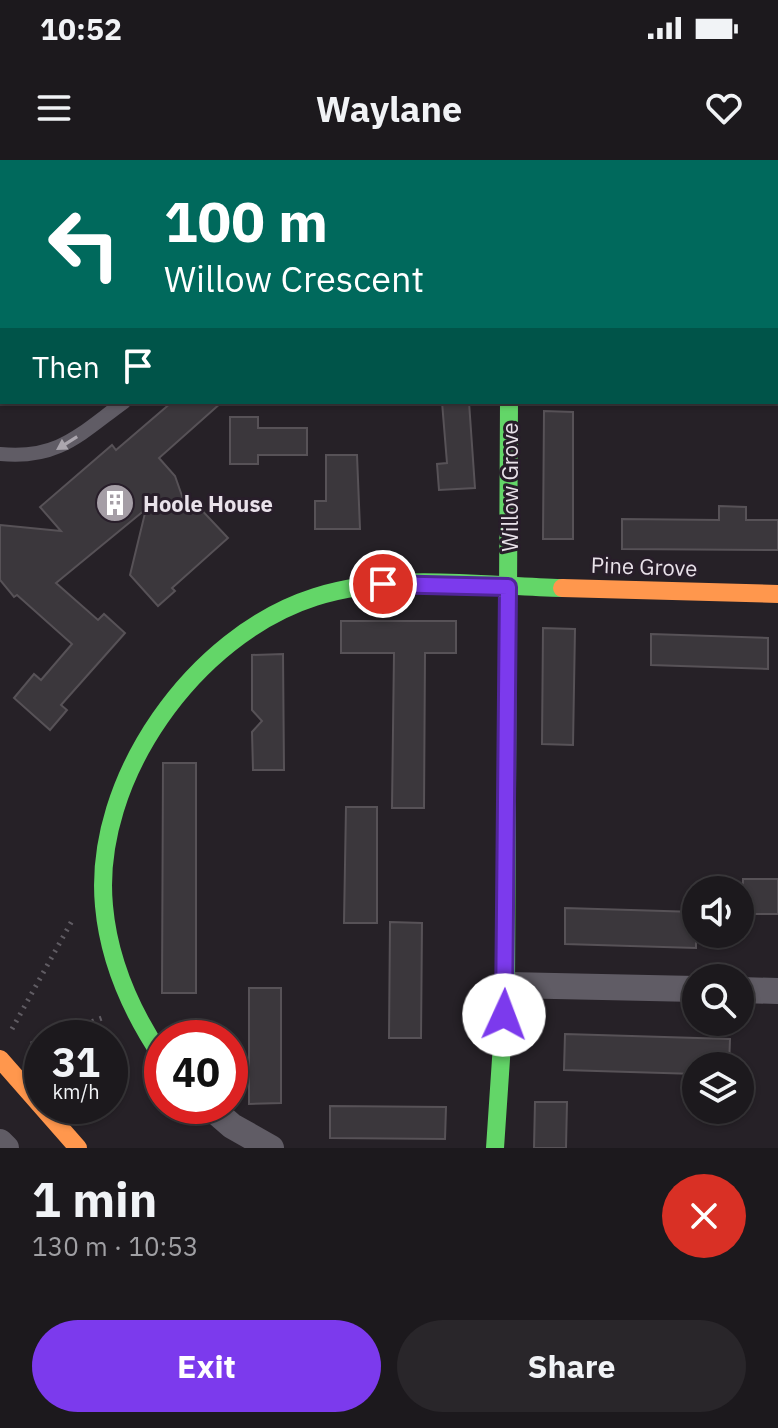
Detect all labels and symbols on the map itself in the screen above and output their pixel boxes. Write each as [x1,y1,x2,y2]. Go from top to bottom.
street label: Willow Grove [495,422,524,552]
one-way arrow [56,435,78,449]
building icon: Hoole House [94,482,136,524]
place label: Hoole House [143,489,273,518]
pin [349,550,417,618]
street label: Pine Grove [590,550,698,582]
position arrow [462,973,546,1057]
speed limit sign: 40 [144,1020,248,1124]

